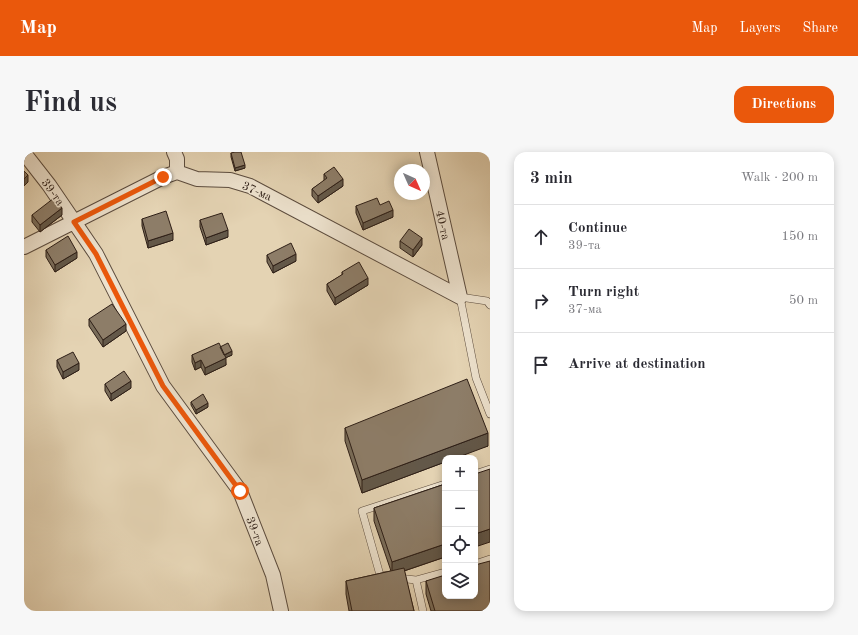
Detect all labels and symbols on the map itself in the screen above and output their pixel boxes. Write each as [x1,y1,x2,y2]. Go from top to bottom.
north arrow [394,164,430,200]
route end [154,168,172,186]
street label: 39-та [39,177,66,208]
street label: 37-ма [240,180,273,204]
street label: 40-та [433,209,451,241]
route start [231,482,249,500]
street label: 39-та [243,515,265,548]

